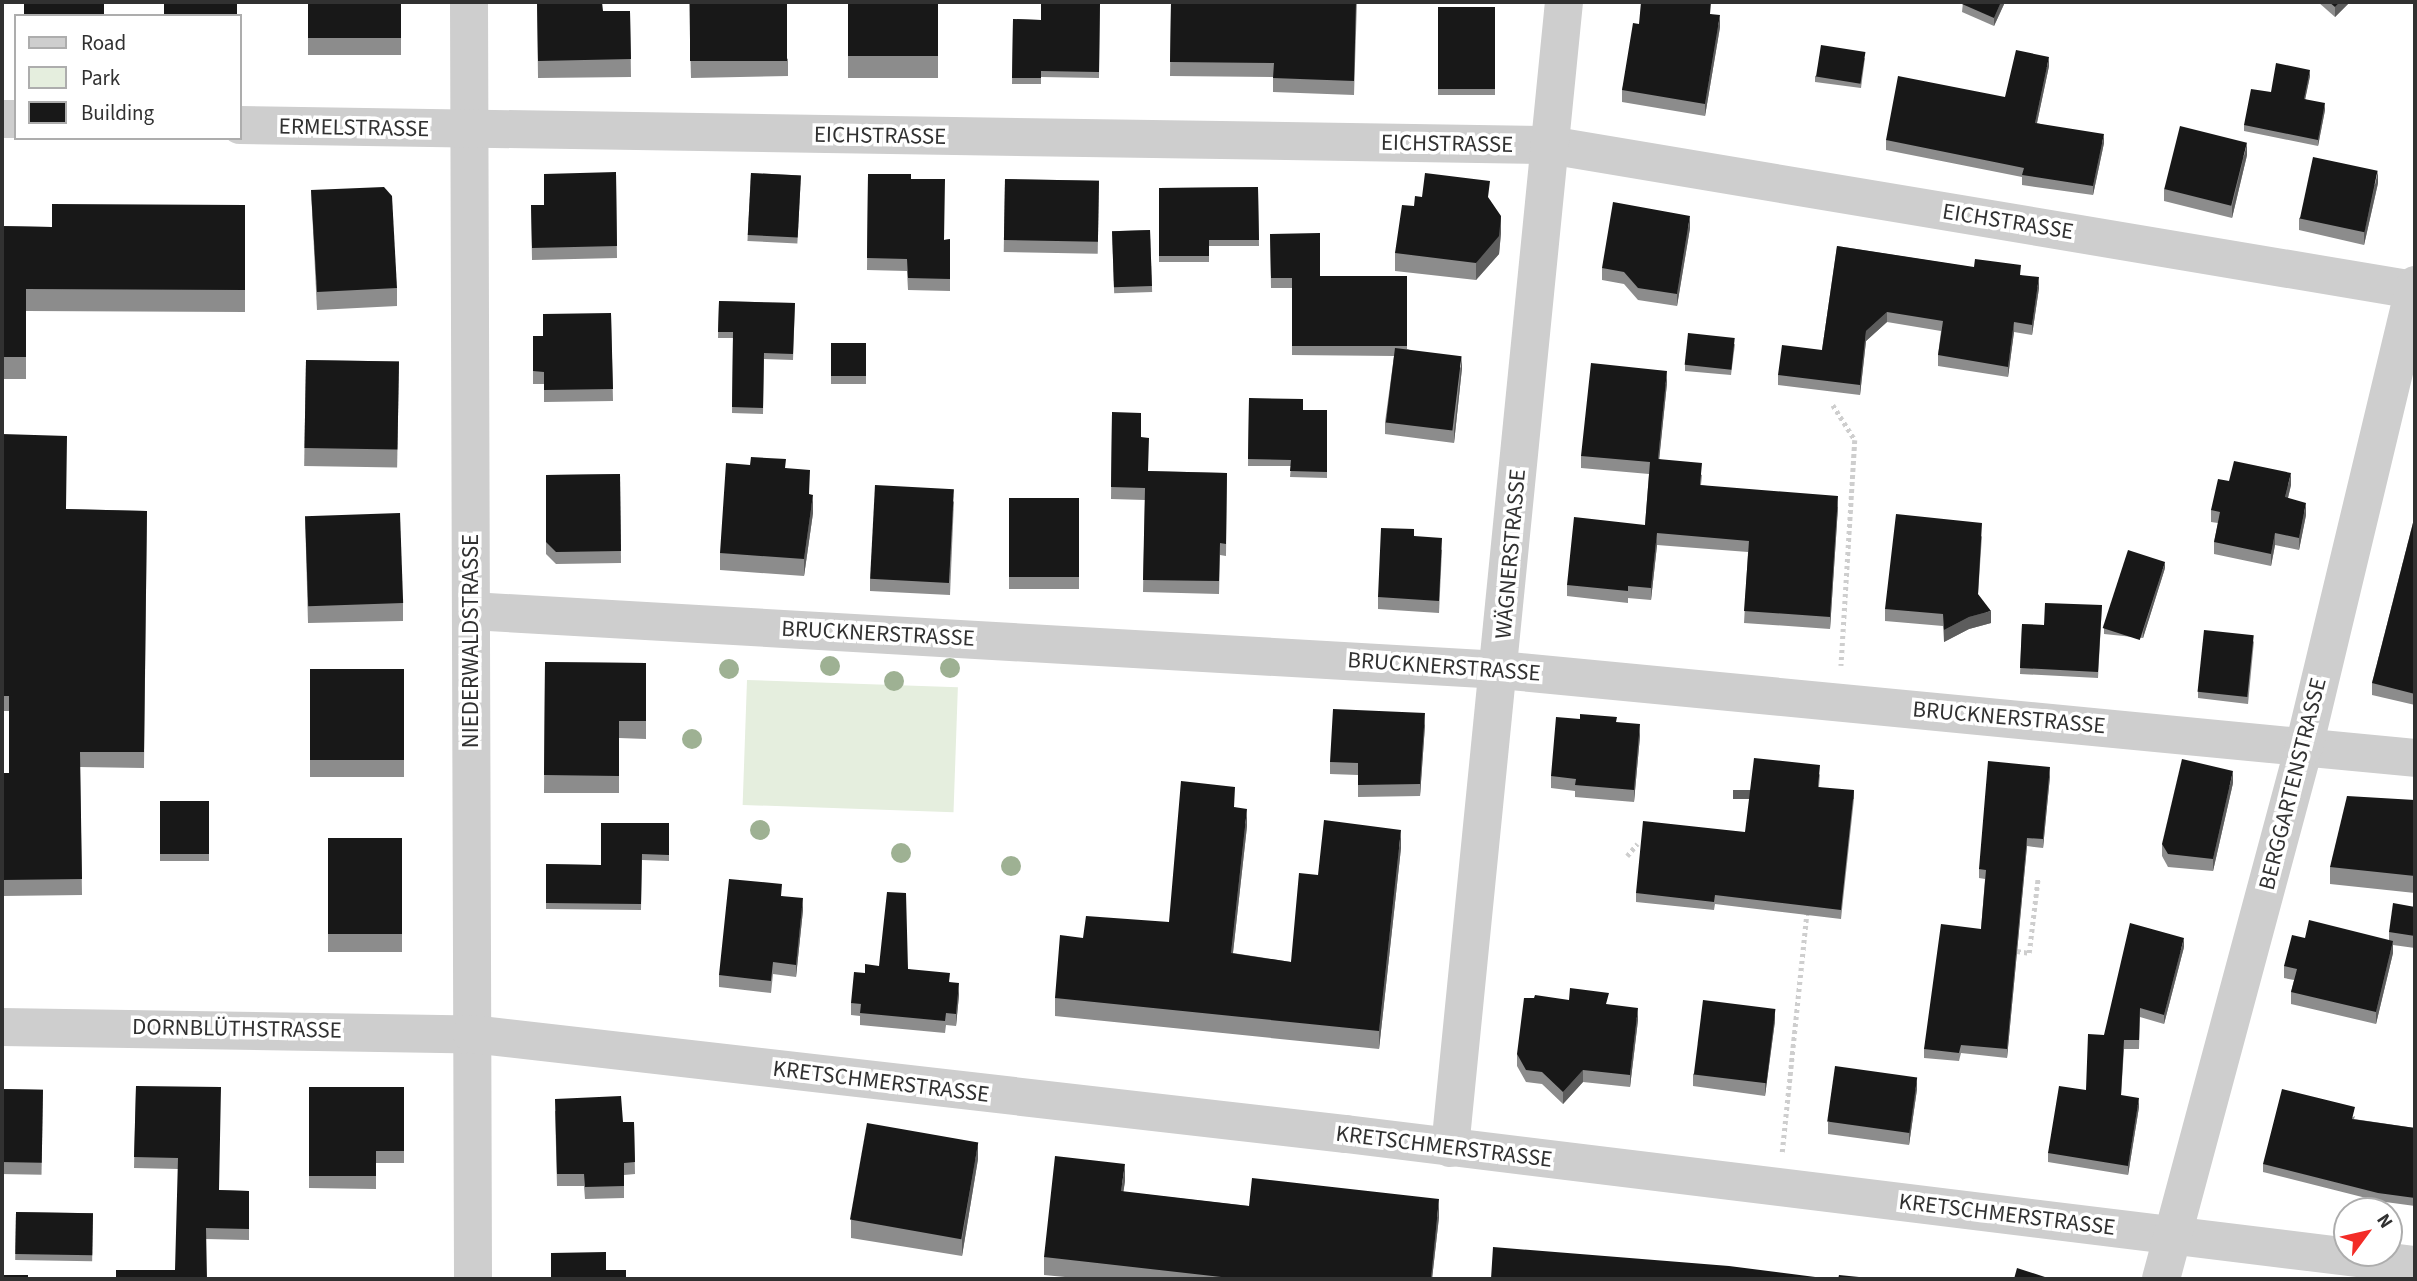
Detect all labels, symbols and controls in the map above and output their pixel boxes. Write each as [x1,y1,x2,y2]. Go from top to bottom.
legend [14,14,242,140]
text: Road [81,28,126,58]
text: Park [81,63,120,93]
text: Building [81,98,154,128]
street label: ERMELSTRASSE [278,113,430,143]
street label: EICHSTRASSE [814,121,946,151]
street label: EICHSTRASSE [1381,129,1513,159]
street label: EICHSTRASSE [1941,198,2075,246]
street label: WÄGNERSTRASSE [1490,468,1532,640]
street label: NIEDERWALDSTRASSE [457,534,485,748]
street label: BRUCKNERSTRASSE [781,615,975,653]
street label: BRUCKNERSTRASSE [1346,646,1542,688]
street label: BERGGARTENSTRASSE [2253,675,2333,893]
street label: BRUCKNERSTRASSE [1911,696,2107,740]
street label: DORNBLÜTHSTRASSE [132,1013,342,1045]
street label: KRETSCHMERSTRASSE [771,1055,991,1109]
street label: KRETSCHMERSTRASSE [1334,1120,1554,1174]
street label: KRETSCHMERSTRASSE [1897,1188,2117,1242]
north arrow [2333,1197,2403,1267]
text: N [2370,1209,2399,1234]

